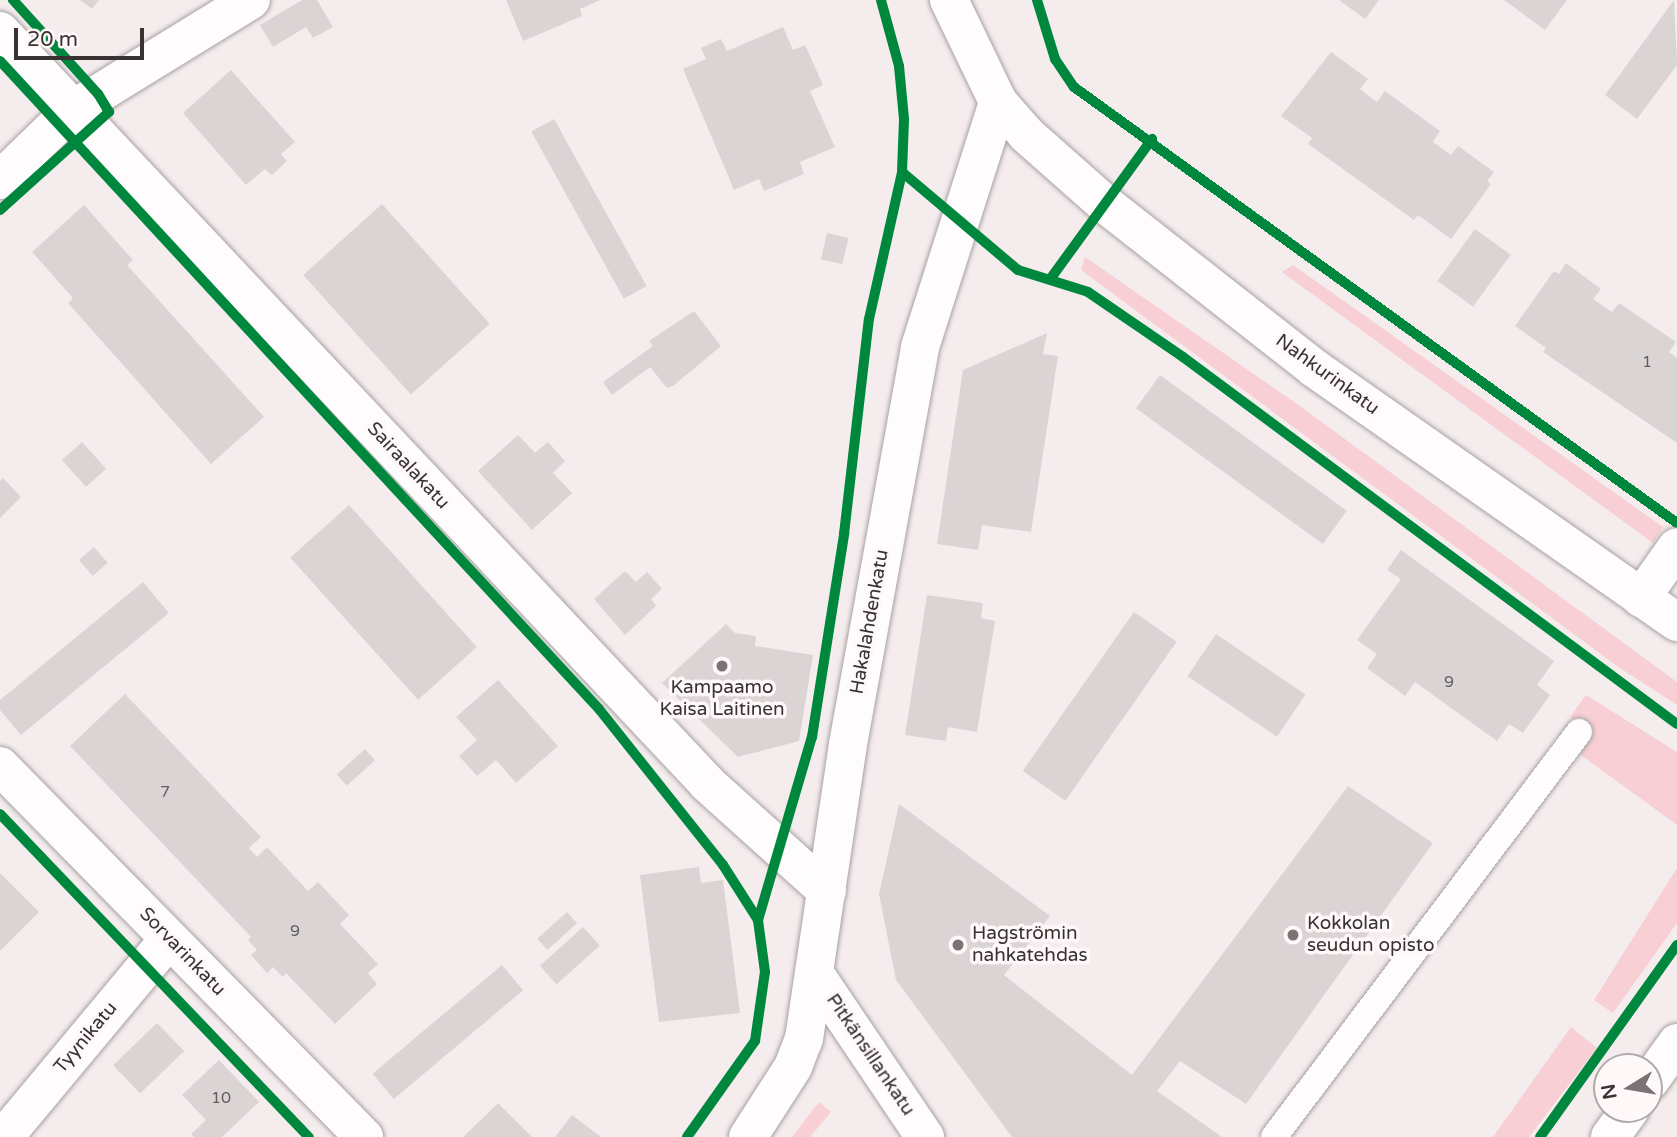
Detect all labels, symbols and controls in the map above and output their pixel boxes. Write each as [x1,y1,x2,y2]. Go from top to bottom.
scale bar [18,14,147,58]
text: 20 m [27,27,78,52]
street label: Nahkurinkatu [1271,330,1383,420]
house number: 1 [1642,352,1652,372]
street label: Sairaalakatu [362,418,454,514]
street label: Hakalahdenkatu [846,548,894,696]
marker: Kampaamo Kaisa Laitinen [714,658,730,674]
house number: 9 [1444,672,1454,692]
place label: Kampaamo Kaisa Laitinen [659,677,785,721]
house number: 7 [160,782,170,802]
street label: Sorvarinkatu [134,903,230,1001]
place label: Kokkolan seudun opisto [1307,913,1435,957]
house number: 9 [290,921,300,941]
place label: Hagströmin nahkatehdas [972,923,1088,967]
marker: Kokkolan seudun opisto [1285,927,1301,943]
marker: Hagströmin nahkatehdas [950,937,966,953]
street label: Pitkänsillankatu [821,990,919,1120]
street label: Tyynikatu [50,998,122,1078]
north arrow [1593,1053,1663,1123]
text: N [1597,1082,1622,1101]
house number: 10 [211,1088,231,1108]

